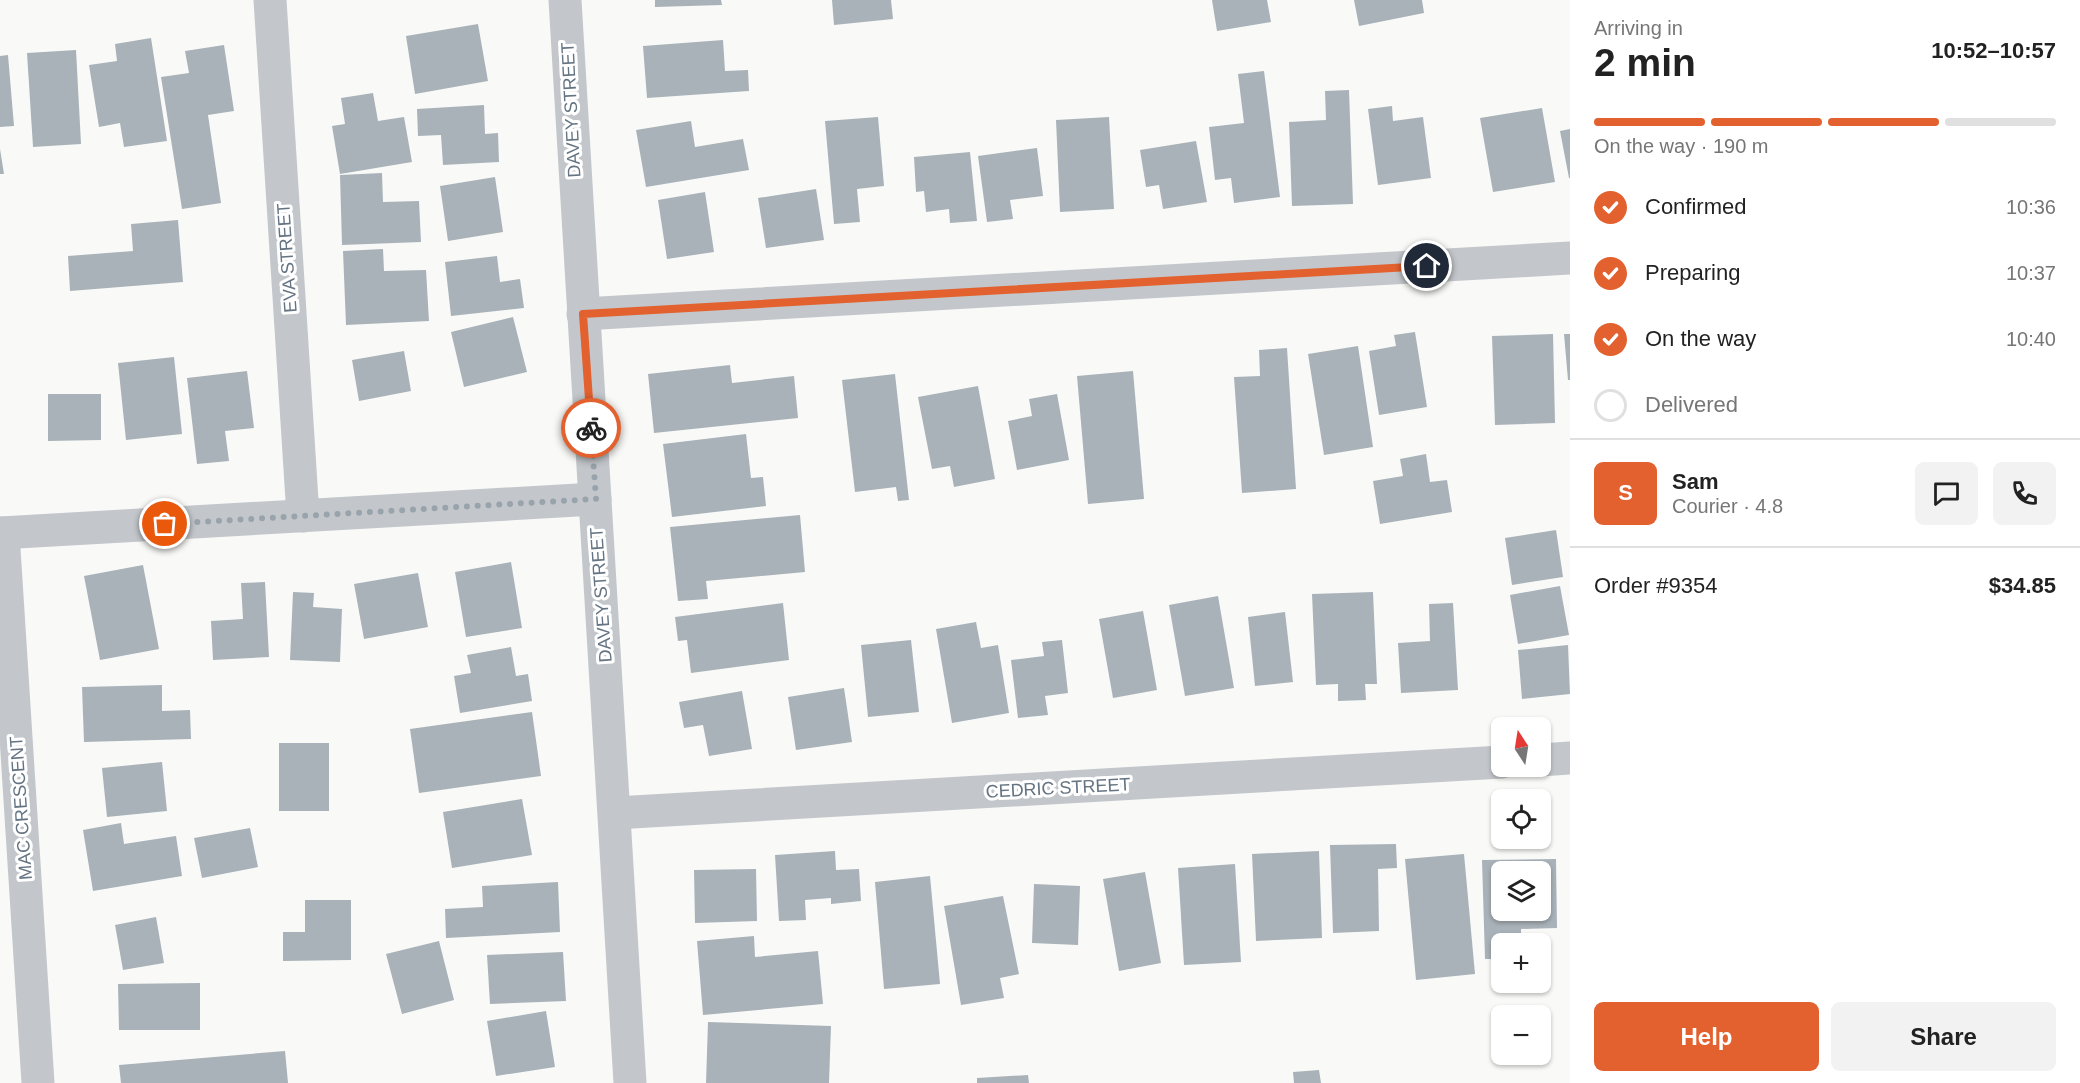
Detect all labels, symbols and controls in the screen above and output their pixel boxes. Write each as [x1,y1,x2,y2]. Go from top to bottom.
text: Arriving in [1594,17,1683,39]
text: 10:52–10:57 [1931,38,2056,63]
text: 2 min [1594,41,1696,84]
street label: DAVEY STREET [557,42,585,178]
text: On the way · 190 m [1594,135,1769,157]
icon: check [1594,191,1627,224]
text: Confirmed [1645,194,1746,219]
text: 10:36 [2006,196,2056,218]
street label: EVA STREET [273,203,301,313]
pin [1401,240,1452,291]
icon: home [1410,249,1443,282]
icon: check [1594,257,1627,290]
text: Preparing [1645,260,1740,285]
text: 10:37 [2006,262,2056,284]
icon: check [1594,323,1627,356]
text: On the way [1645,326,1756,351]
text: 10:40 [2006,328,2056,350]
text: Delivered [1645,392,1738,417]
courier [561,398,621,458]
icon: bike [575,412,608,445]
button: chat [1915,462,1978,525]
button: phone [1993,462,2056,525]
text: Sam [1672,469,1718,494]
text: S [1618,480,1633,505]
text: Courier · 4.8 [1672,495,1783,517]
pin [139,498,190,549]
icon: bag [148,507,181,540]
street label: DAVEY STREET [586,527,616,663]
text: Order #9354 [1594,573,1718,598]
text: $34.85 [1989,573,2056,598]
north arrow [1491,717,1551,777]
map controls [1491,717,1551,1065]
street label: MAC CRESCENT [6,735,36,881]
street label: CEDRIC STREET [985,774,1131,802]
button: locate [1491,789,1551,849]
button: layers [1491,861,1551,921]
button: + [1491,933,1551,993]
button: Help [1594,1002,1819,1071]
button: Share [1831,1002,2056,1071]
button: − [1491,1005,1551,1065]

